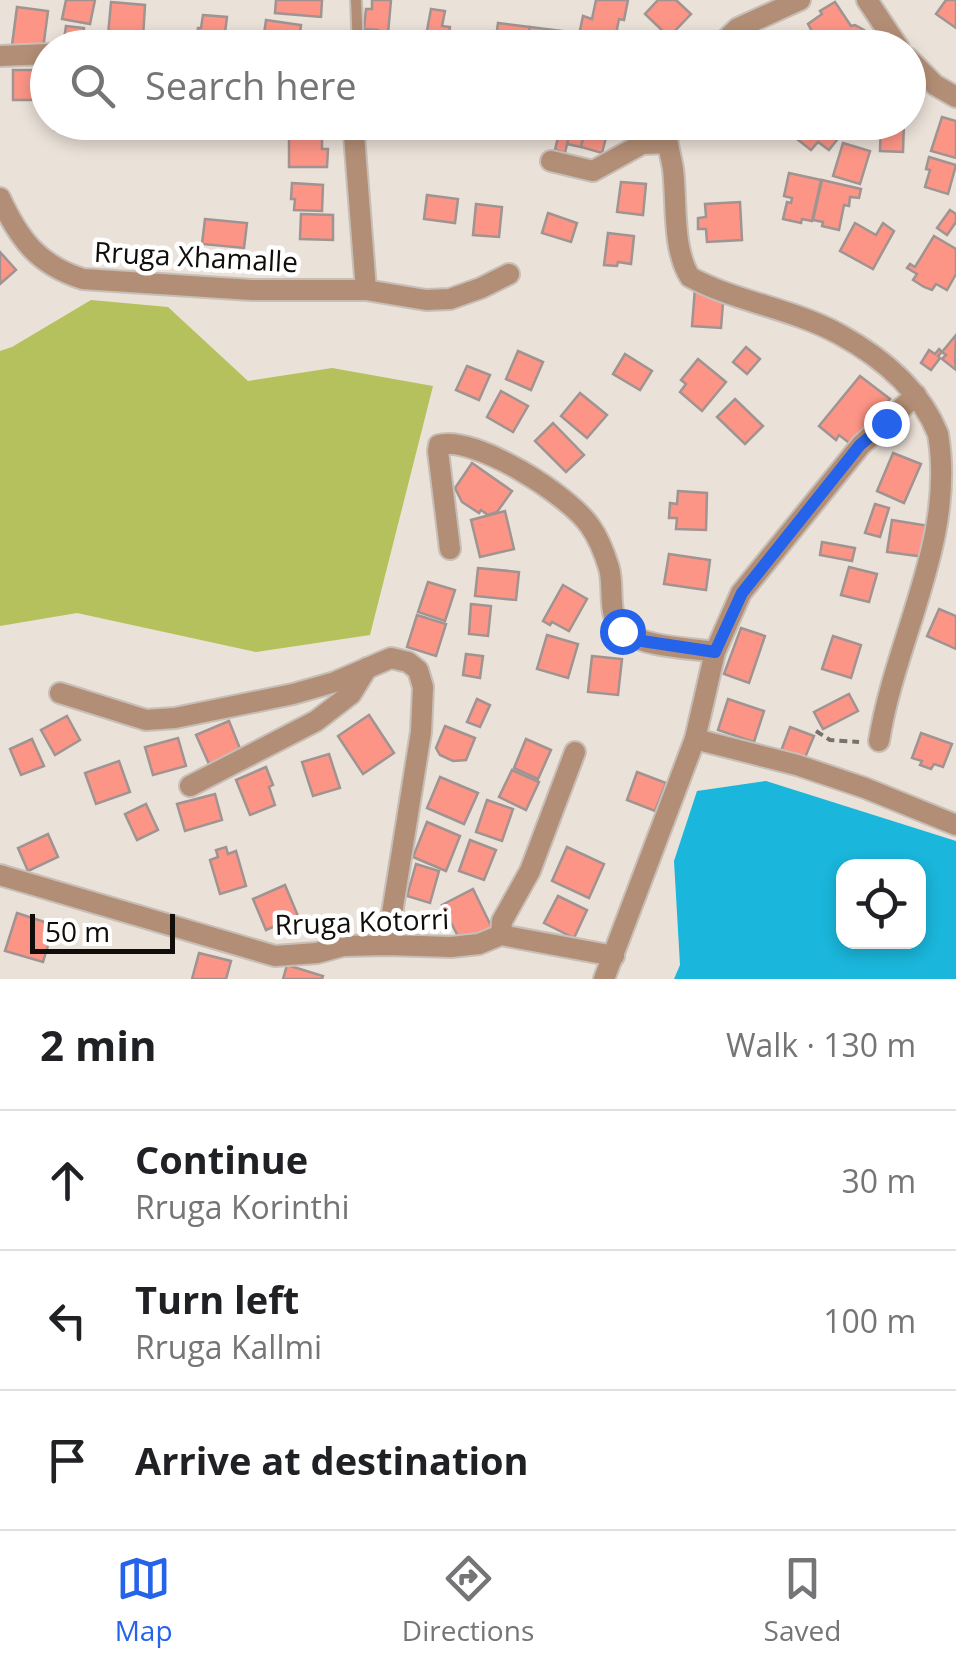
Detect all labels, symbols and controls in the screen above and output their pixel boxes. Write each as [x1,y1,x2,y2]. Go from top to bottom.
search box [30,30,926,140]
icon: search [65,58,120,113]
text: Search here [145,59,357,111]
street label: Rruga Xhamalle [93,232,299,280]
route end [864,401,910,447]
route start [600,609,646,655]
map controls [836,859,926,949]
button: locate [836,859,926,949]
street label: Rruga Kotorri [274,899,450,943]
scale bar [30,909,175,954]
text: 50 m [45,912,110,950]
text: 2 min [40,1016,157,1073]
text: Walk · 130 m [726,1023,916,1066]
text: Continue [135,1133,308,1185]
icon: ahead [40,1153,95,1208]
text: 30 m [841,1159,916,1202]
text: Rruga Korinthi [135,1185,350,1228]
text: Turn left [135,1273,299,1325]
icon: left [40,1293,95,1348]
text: 100 m [823,1299,916,1342]
text: Rruga Kallmi [135,1325,322,1368]
icon: arrive [40,1433,95,1488]
text: Arrive at destination [135,1434,529,1486]
tab: Map [115,1551,173,1649]
tab: Directions [402,1551,534,1649]
tab: Saved [764,1551,841,1649]

